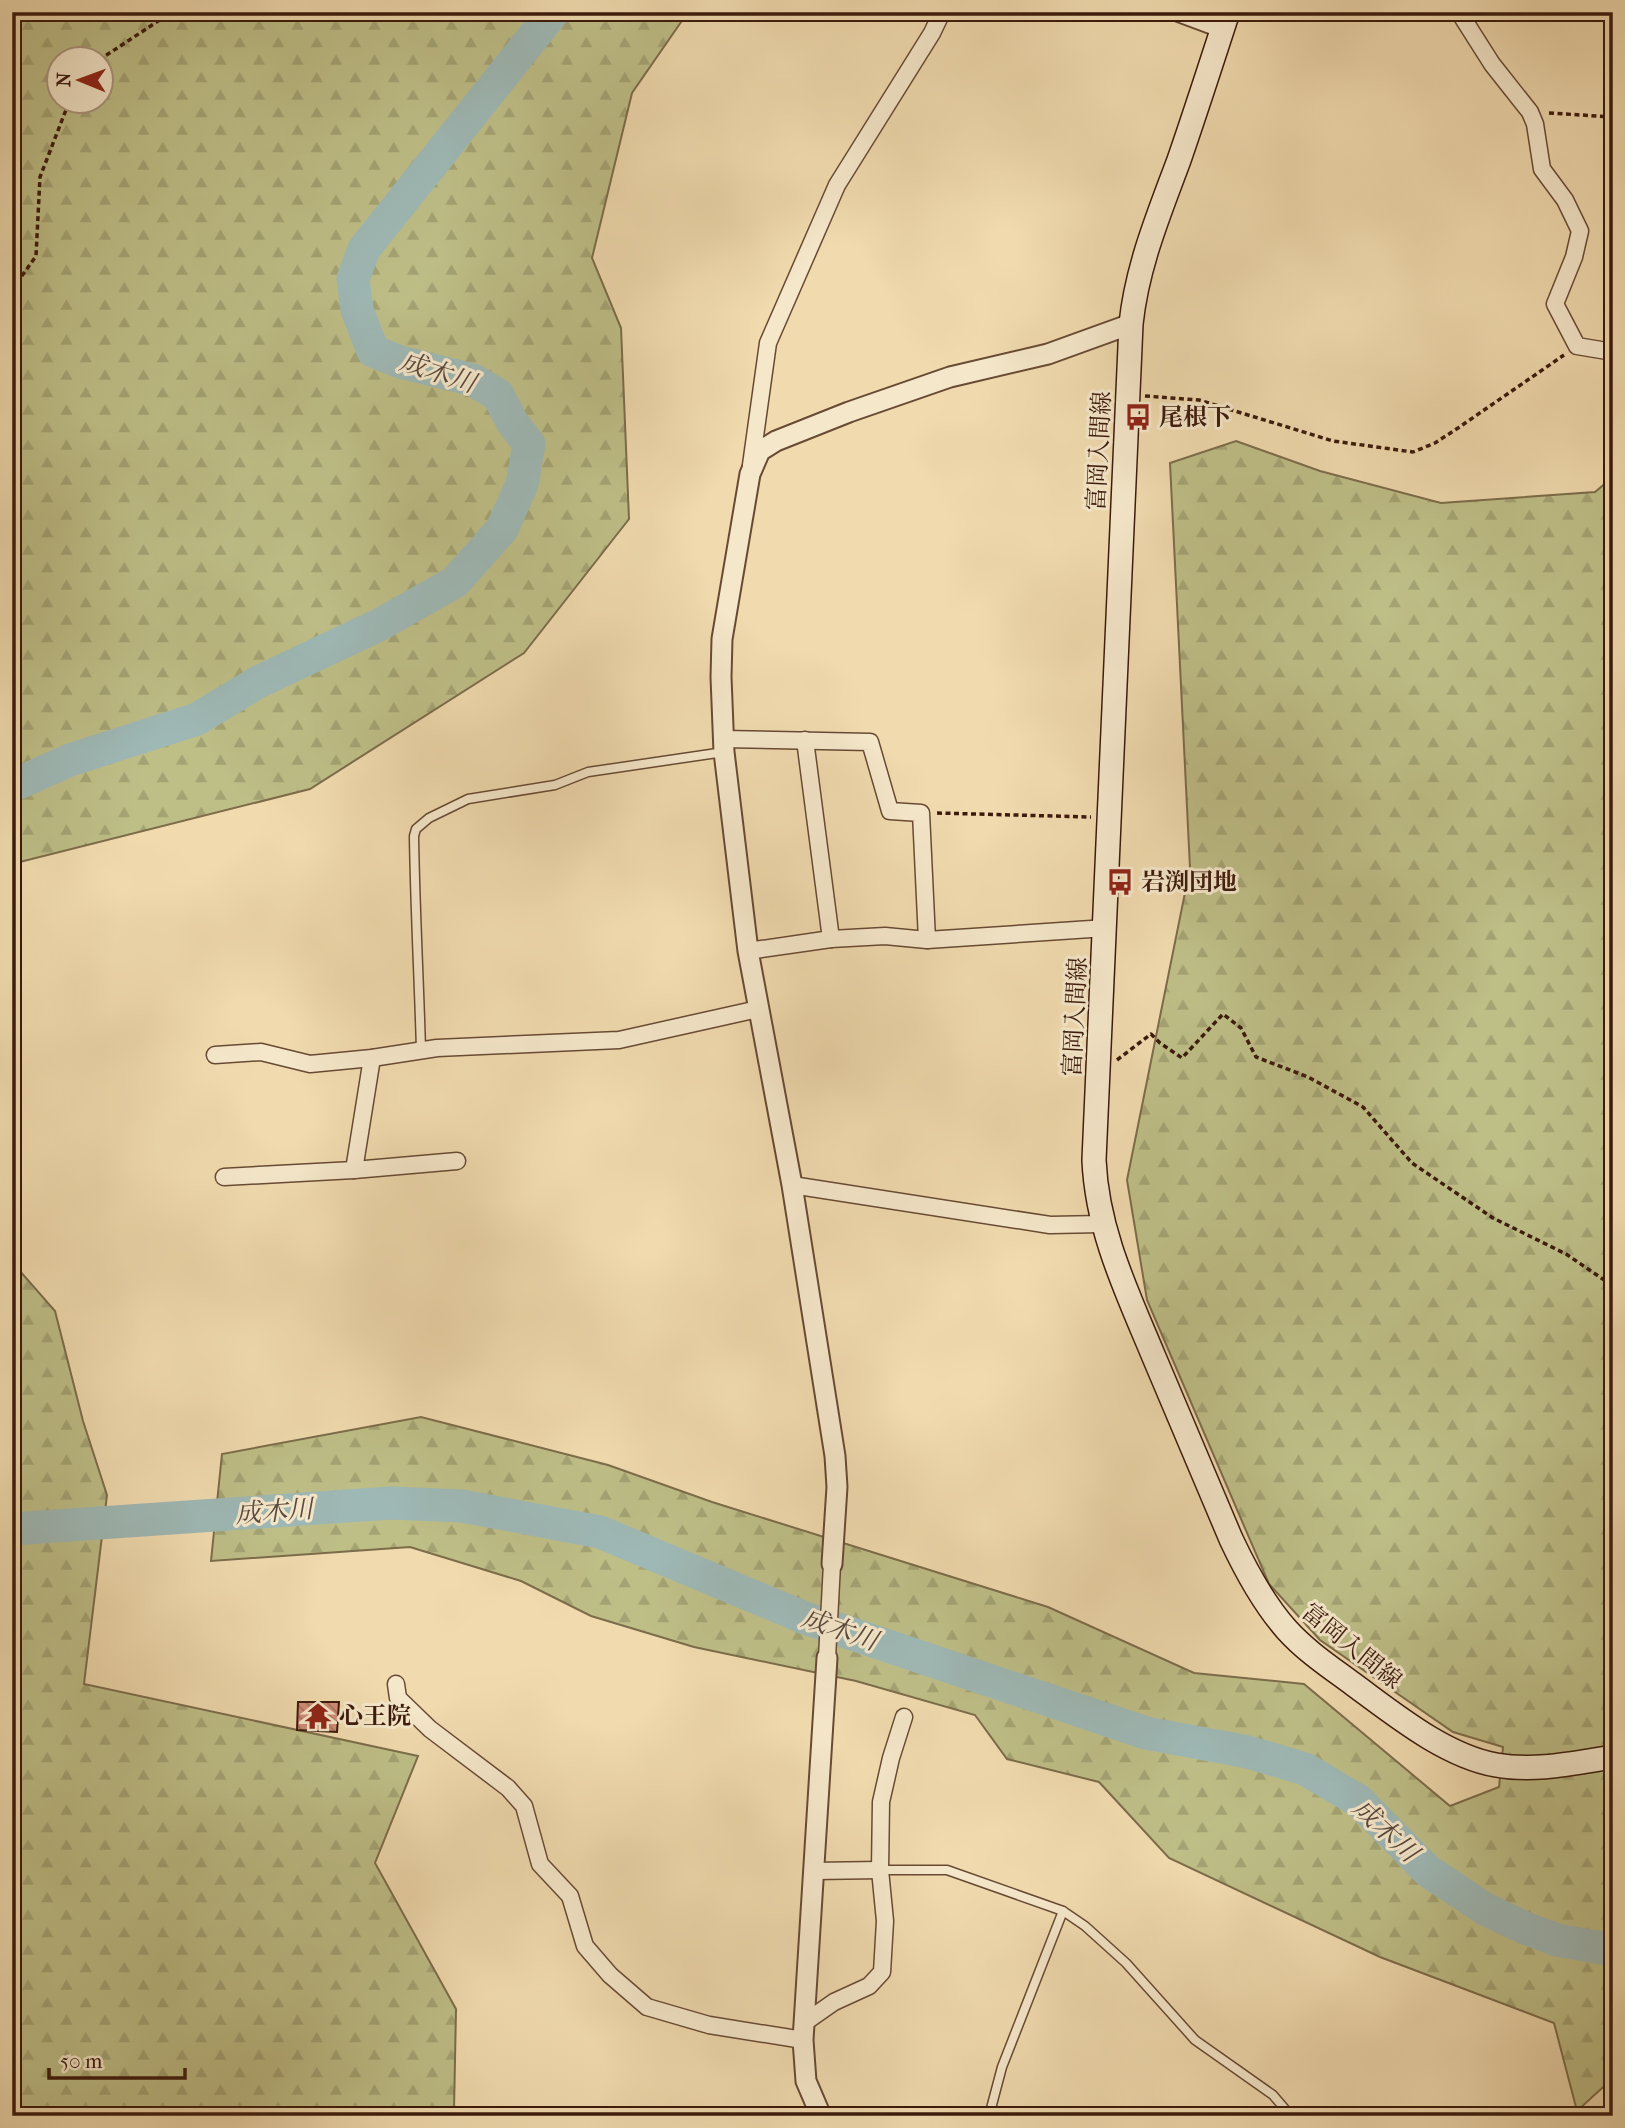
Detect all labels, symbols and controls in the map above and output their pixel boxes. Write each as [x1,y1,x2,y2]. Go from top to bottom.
north arrow [46,46,116,116]
text: N [53,72,75,87]
water label: 成木川 [396,346,483,400]
street label: 富岡入間線 [1082,390,1116,512]
bus stop icon: 尾根下 [1123,402,1153,432]
place label: 尾根下 [1159,403,1231,431]
bus stop icon: 岩渕団地 [1105,867,1135,897]
place label: 岩渕団地 [1141,868,1237,896]
street label: 富岡入間線 [1058,956,1092,1078]
water label: 成木川 [234,1493,317,1530]
street label: 富岡入間線 [1297,1597,1407,1695]
water label: 成木川 [798,1602,885,1658]
temple icon: 心王院 [303,1701,333,1731]
place label: 心王院 [339,1702,411,1730]
water label: 成木川 [1347,1792,1427,1870]
scale bar [49,2037,186,2081]
text: 50 m [60,2049,103,2073]

